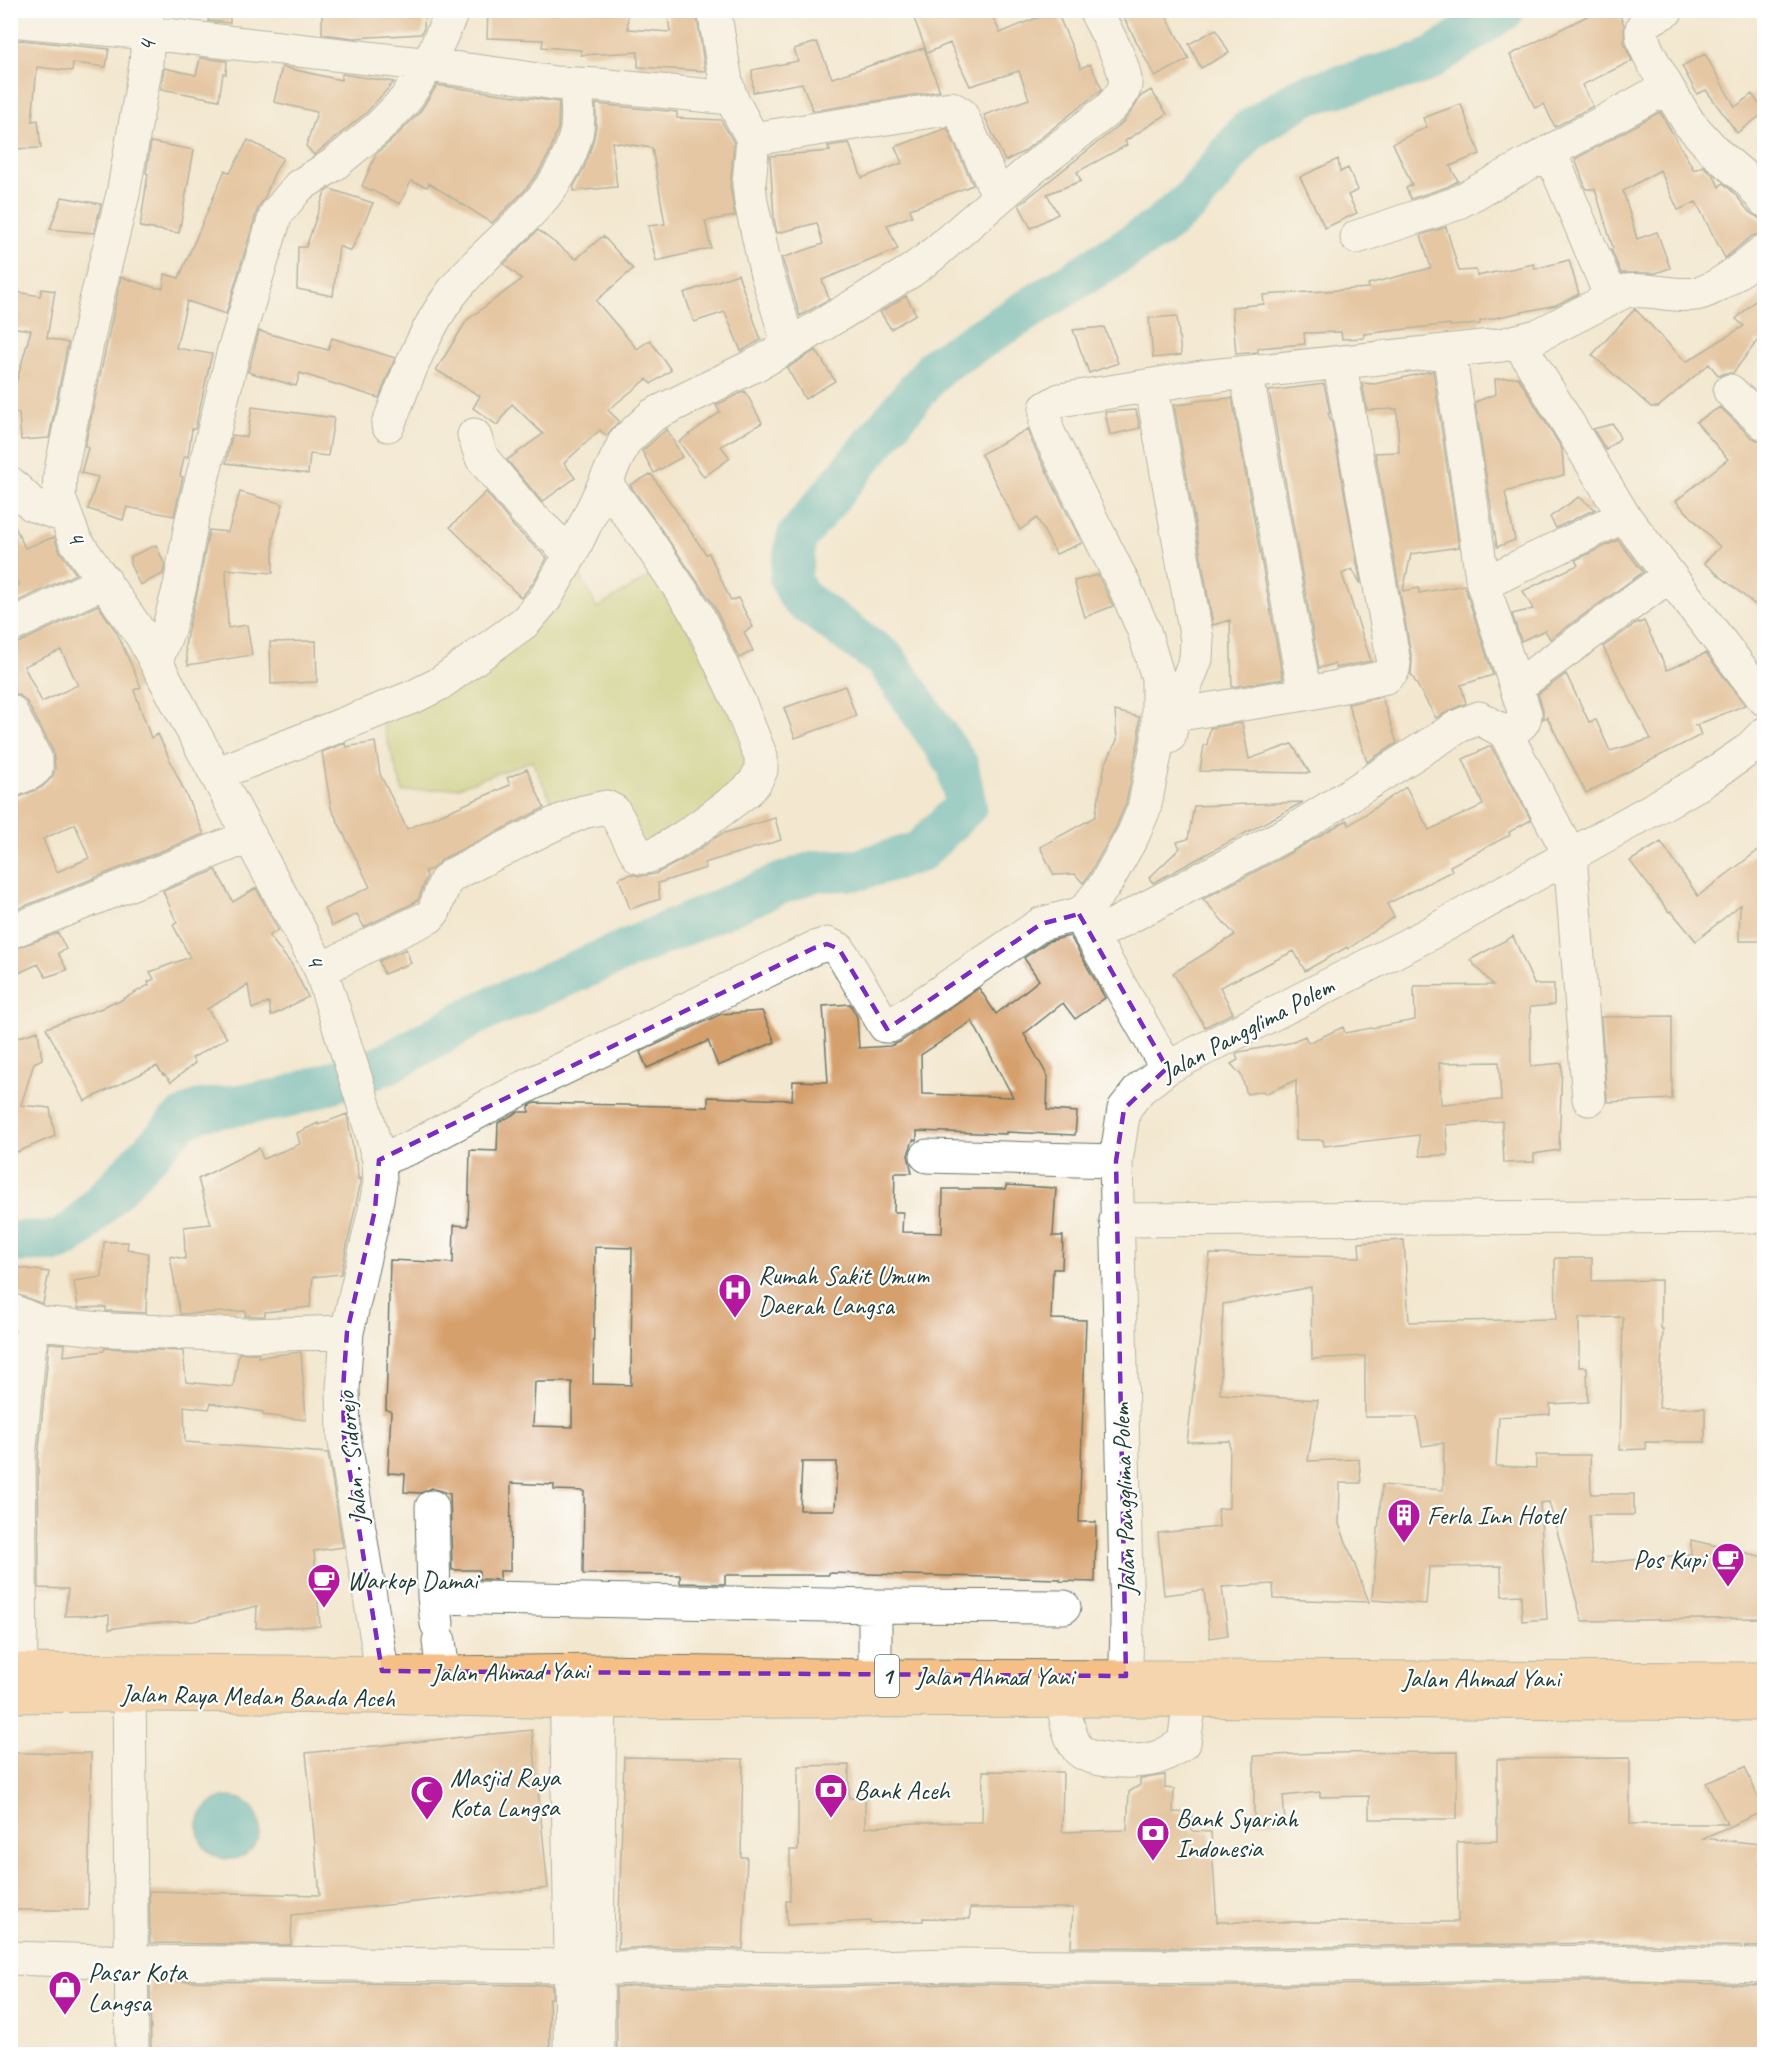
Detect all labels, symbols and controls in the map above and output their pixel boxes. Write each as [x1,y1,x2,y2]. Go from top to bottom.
street label: 4 [130,37,164,52]
street label: 4 [59,524,94,552]
street label: 4 [298,948,333,975]
street label: Jalan Pangglima Polem [1153,969,1341,1090]
place label: Rumah Sakit Umum Daerah Langsa [758,1259,930,1322]
hospital icon: Rumah Sakit Umum Daerah Langsa [717,1272,753,1319]
street label: Jalan . Sidorejo [328,1388,376,1528]
street label: Jalan Pangglima Polem [1104,1401,1144,1598]
building icon: Ferla Inn Hotel [1386,1497,1422,1544]
place label: Ferla Inn Hotel [1427,1499,1567,1532]
cafe icon: Pos Kupi [1710,1541,1746,1588]
place label: Pos Kupi [1633,1543,1708,1576]
cafe icon: Warkop Damai [306,1562,342,1609]
place label: Warkop Damai [347,1564,481,1597]
street label: Jalan Ahmad Yani [429,1654,592,1690]
road number: 1 [875,1655,899,1697]
street label: Jalan Ahmad Yani [914,1660,1077,1693]
street label: Jalan Ahmad Yani [1400,1662,1563,1695]
street label: Jalan Raya Medan Banda Aceh [119,1677,396,1715]
place label: Masjid Raya Kota Langsa [450,1761,562,1824]
bank icon: Bank Aceh [813,1772,849,1819]
mosque icon: Masjid Raya Kota Langsa [409,1774,445,1821]
place label: Bank Aceh [854,1774,952,1807]
place label: Bank Syariah Indonesia [1176,1802,1299,1865]
bank icon: Bank Syariah Indonesia [1135,1815,1171,1862]
place label: Pasar Kota Langsa [88,1956,188,2019]
shop icon: Pasar Kota Langsa [47,1969,83,2016]

